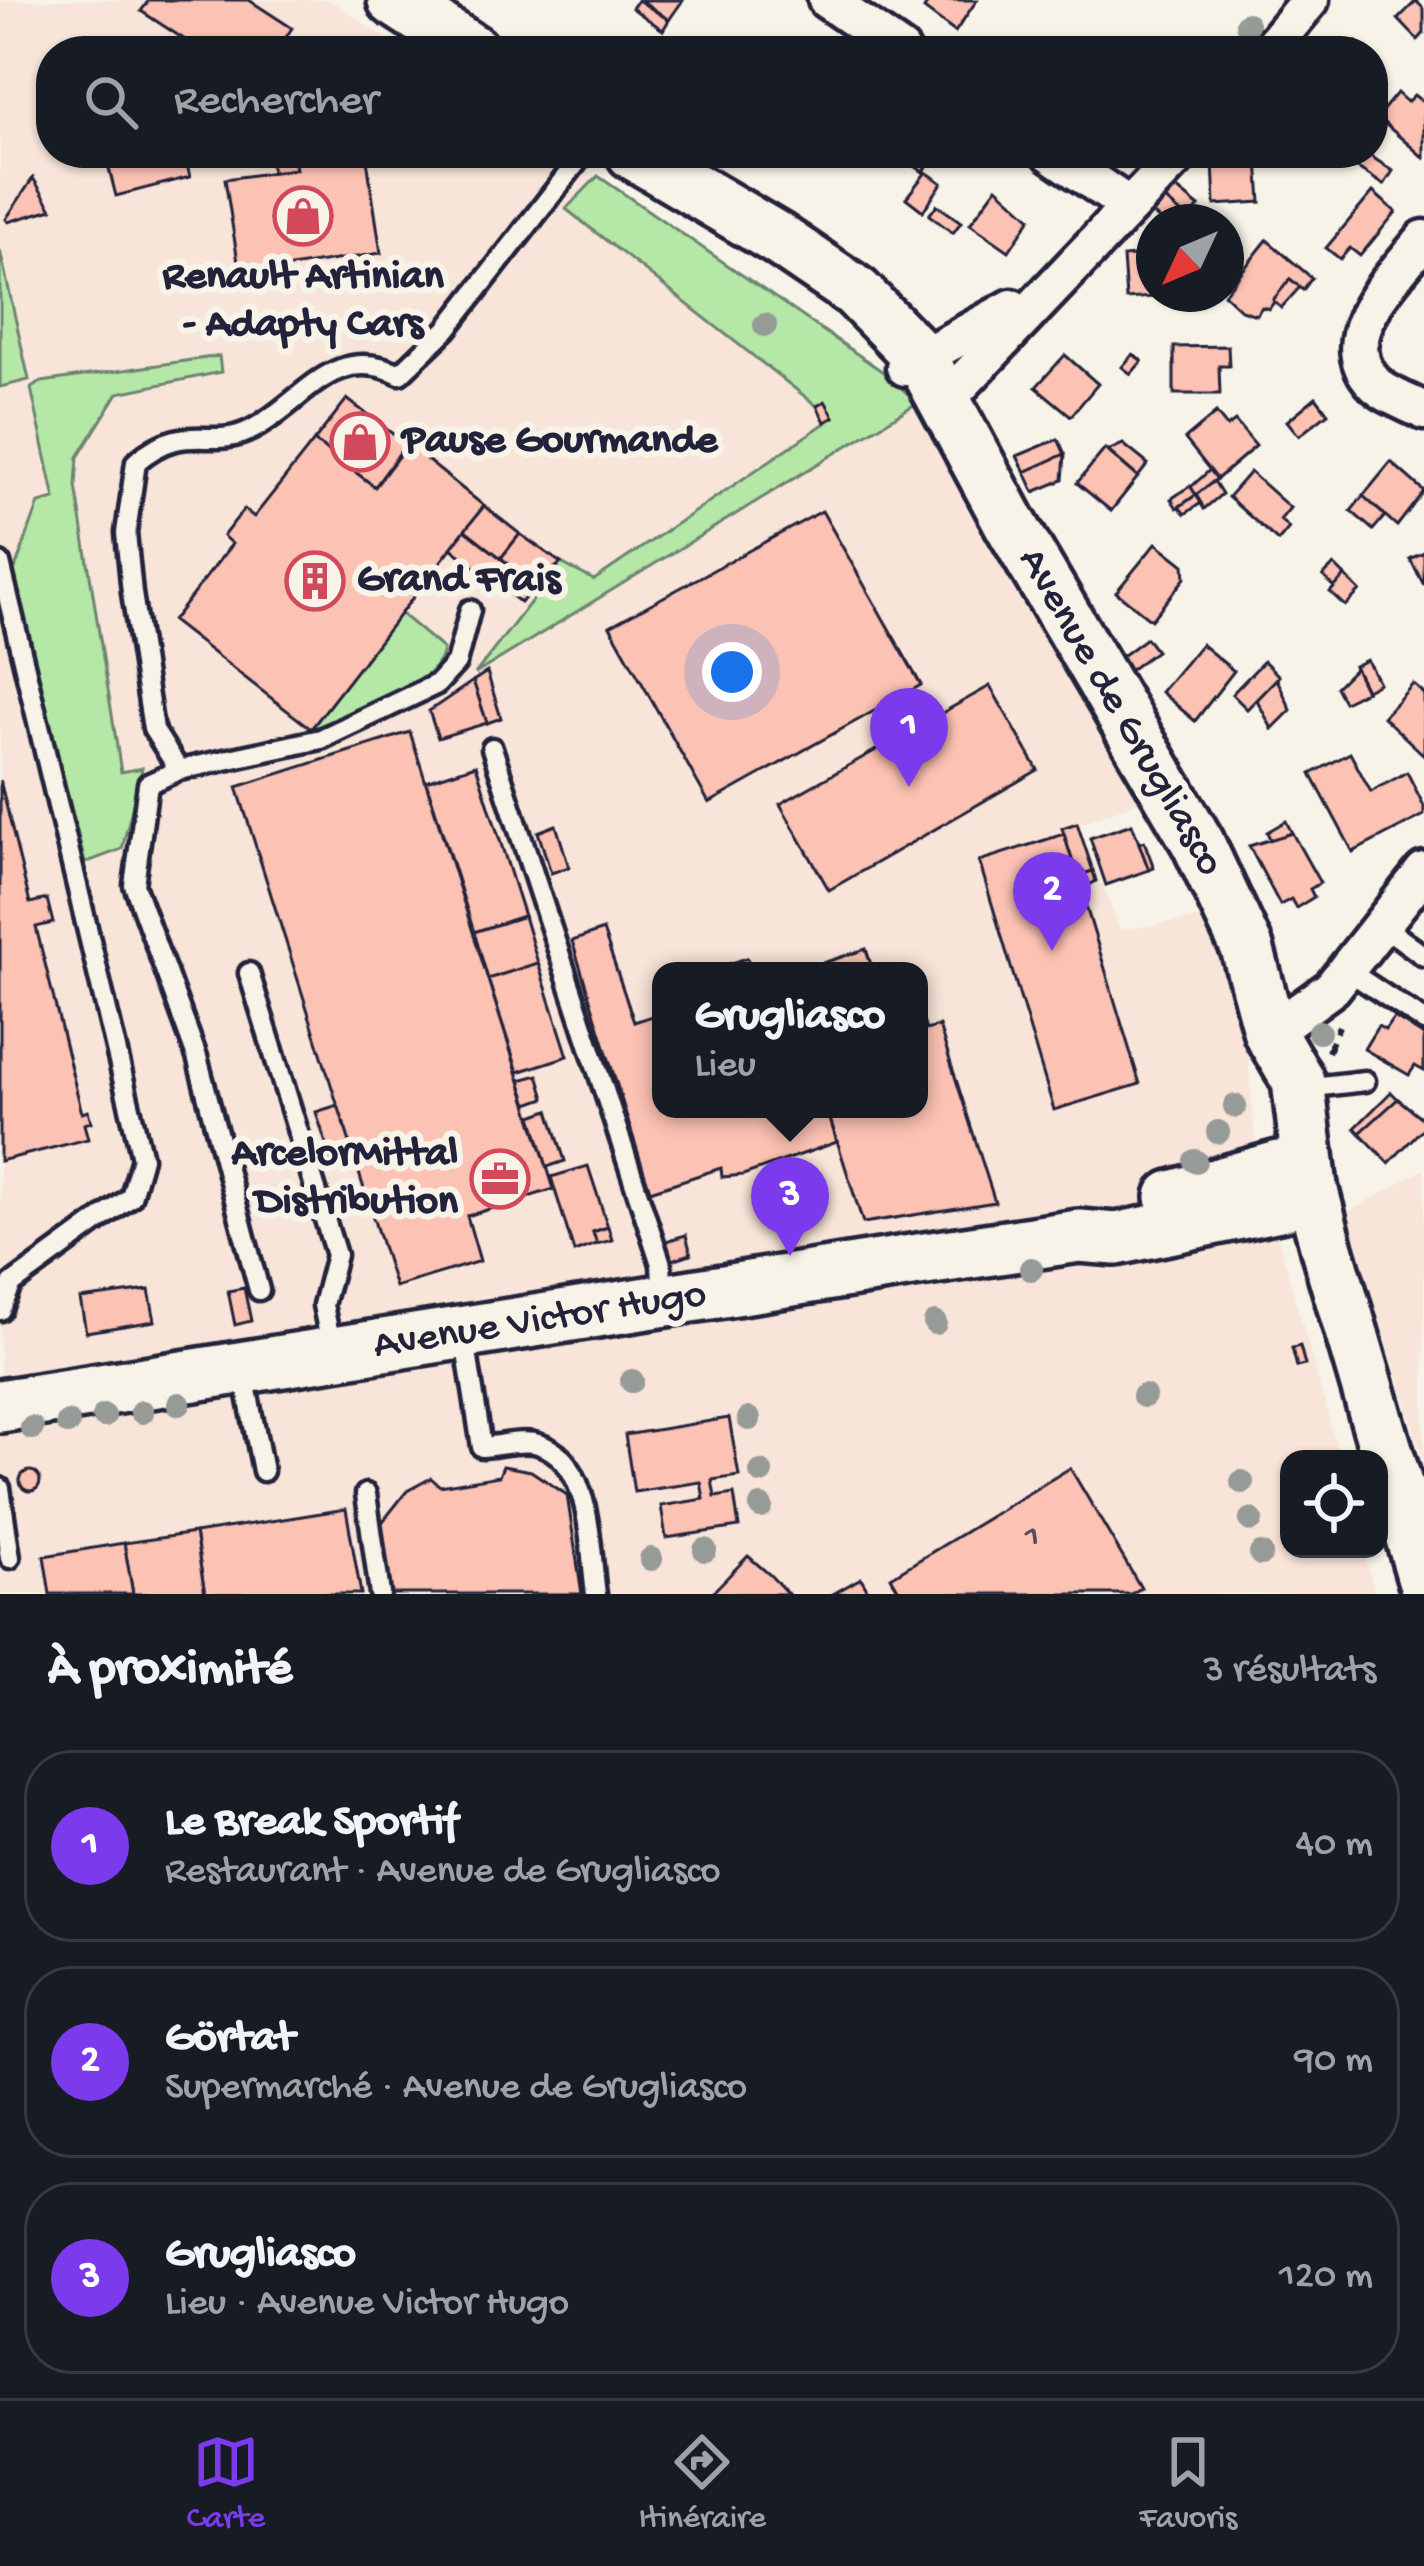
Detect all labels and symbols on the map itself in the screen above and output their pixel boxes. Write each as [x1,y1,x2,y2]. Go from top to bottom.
shop icon: Renault Artinian - Adapty Cars [272,185,334,247]
north arrow [1136,204,1244,312]
place label: Renault Artinian - Adapty Cars [162,254,445,351]
shop icon: Pause Gourmande [329,411,391,473]
place label: Pause Gourmande [400,418,719,467]
street label: Avenue de Grugliasco [1005,540,1233,886]
building icon: Grand Frais [284,550,346,612]
place label: Grand Frais [357,557,563,606]
your location [702,642,762,702]
pin: 1 [870,688,948,787]
pin: 2 [1013,852,1091,951]
place label: ArcelorMittal Distribution [230,1131,459,1228]
office icon: ArcelorMittal Distribution [469,1148,531,1210]
pin: 3 [751,1157,829,1256]
street label: Avenue Victor Hugo [370,1272,710,1372]
house number: 1 [1024,1517,1039,1560]

